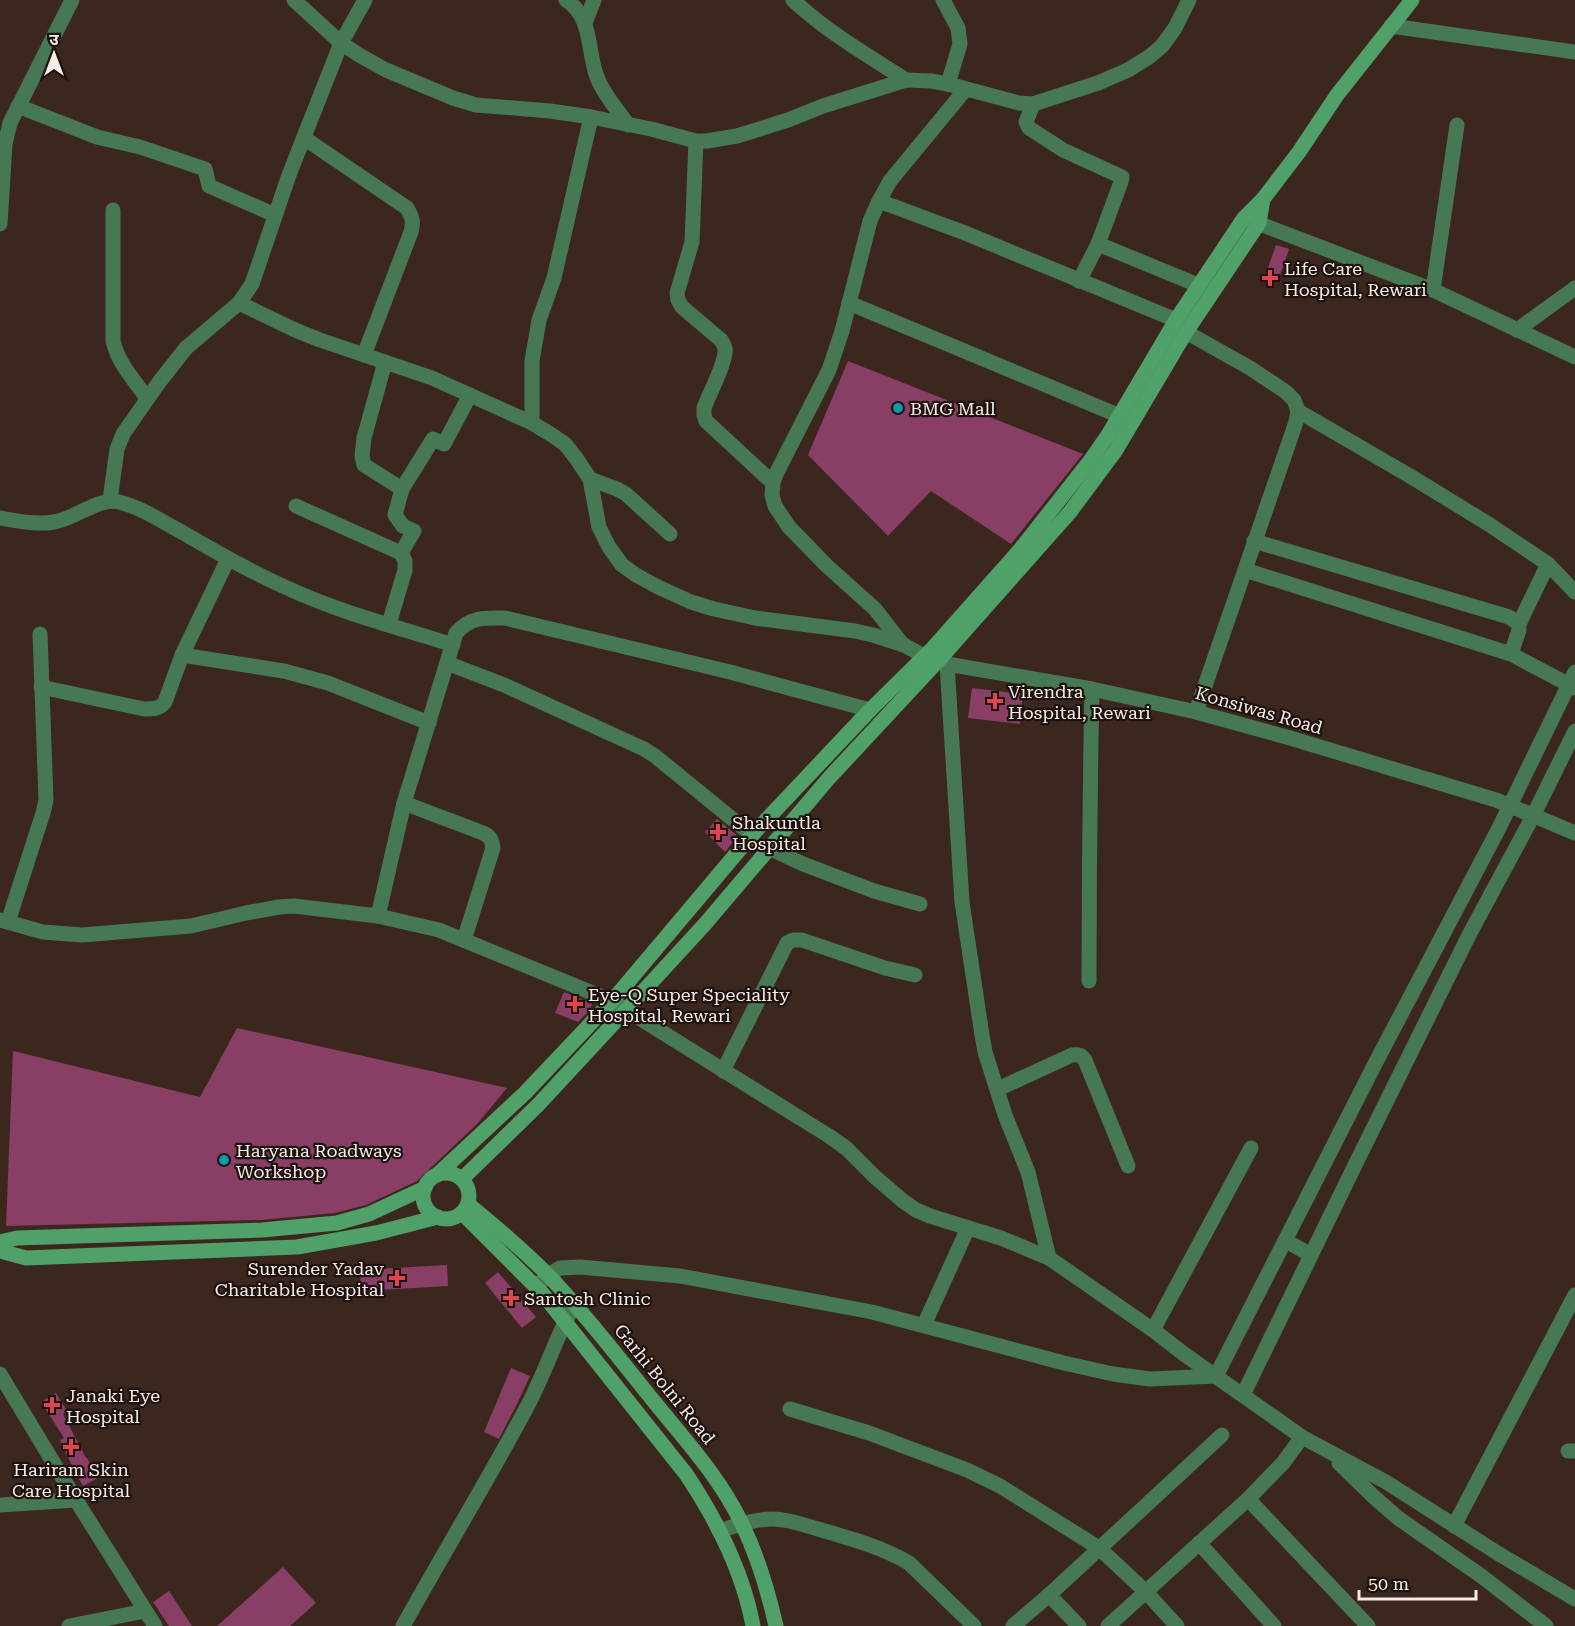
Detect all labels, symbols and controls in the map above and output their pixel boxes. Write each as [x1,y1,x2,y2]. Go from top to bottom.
north arrow [24,24,84,84]
text: उ [49,30,59,49]
place label: Life Care Hospital, Rewari [1284,258,1427,300]
marker: Life Care Hospital, Rewari [1261,269,1279,287]
place label: BMG Mall [910,398,996,419]
marker: BMG Mall [891,401,905,415]
place label: Virendra Hospital, Rewari [1008,681,1151,723]
street label: Konsiwas Road [1193,682,1325,738]
marker: Virendra Hospital, Rewari [986,692,1004,710]
place label: Shakuntla Hospital [732,812,821,854]
marker: Shakuntla Hospital [709,823,727,841]
place label: Eye-Q Super Speciality Hospital, Rewari [588,984,790,1026]
marker: Eye-Q Super Speciality Hospital, Rewari [566,995,584,1013]
place label: Haryana Roadways Workshop [236,1140,401,1182]
marker: Haryana Roadways Workshop [217,1153,231,1167]
place label: Surender Yadav Charitable Hospital [215,1258,385,1300]
marker: Surender Yadav Charitable Hospital [388,1269,406,1287]
place label: Santosh Clinic [524,1288,651,1309]
marker: Santosh Clinic [502,1289,520,1307]
street label: Garhi Bolni Road [610,1320,720,1449]
place label: Janaki Eye Hospital [66,1385,160,1427]
marker: Janaki Eye Hospital [43,1396,61,1414]
marker: Hariram Skin Care Hospital [62,1438,80,1456]
place label: Hariram Skin Care Hospital [12,1459,130,1501]
scale bar [1359,1563,1476,1601]
text: 50 m [1368,1573,1409,1594]

